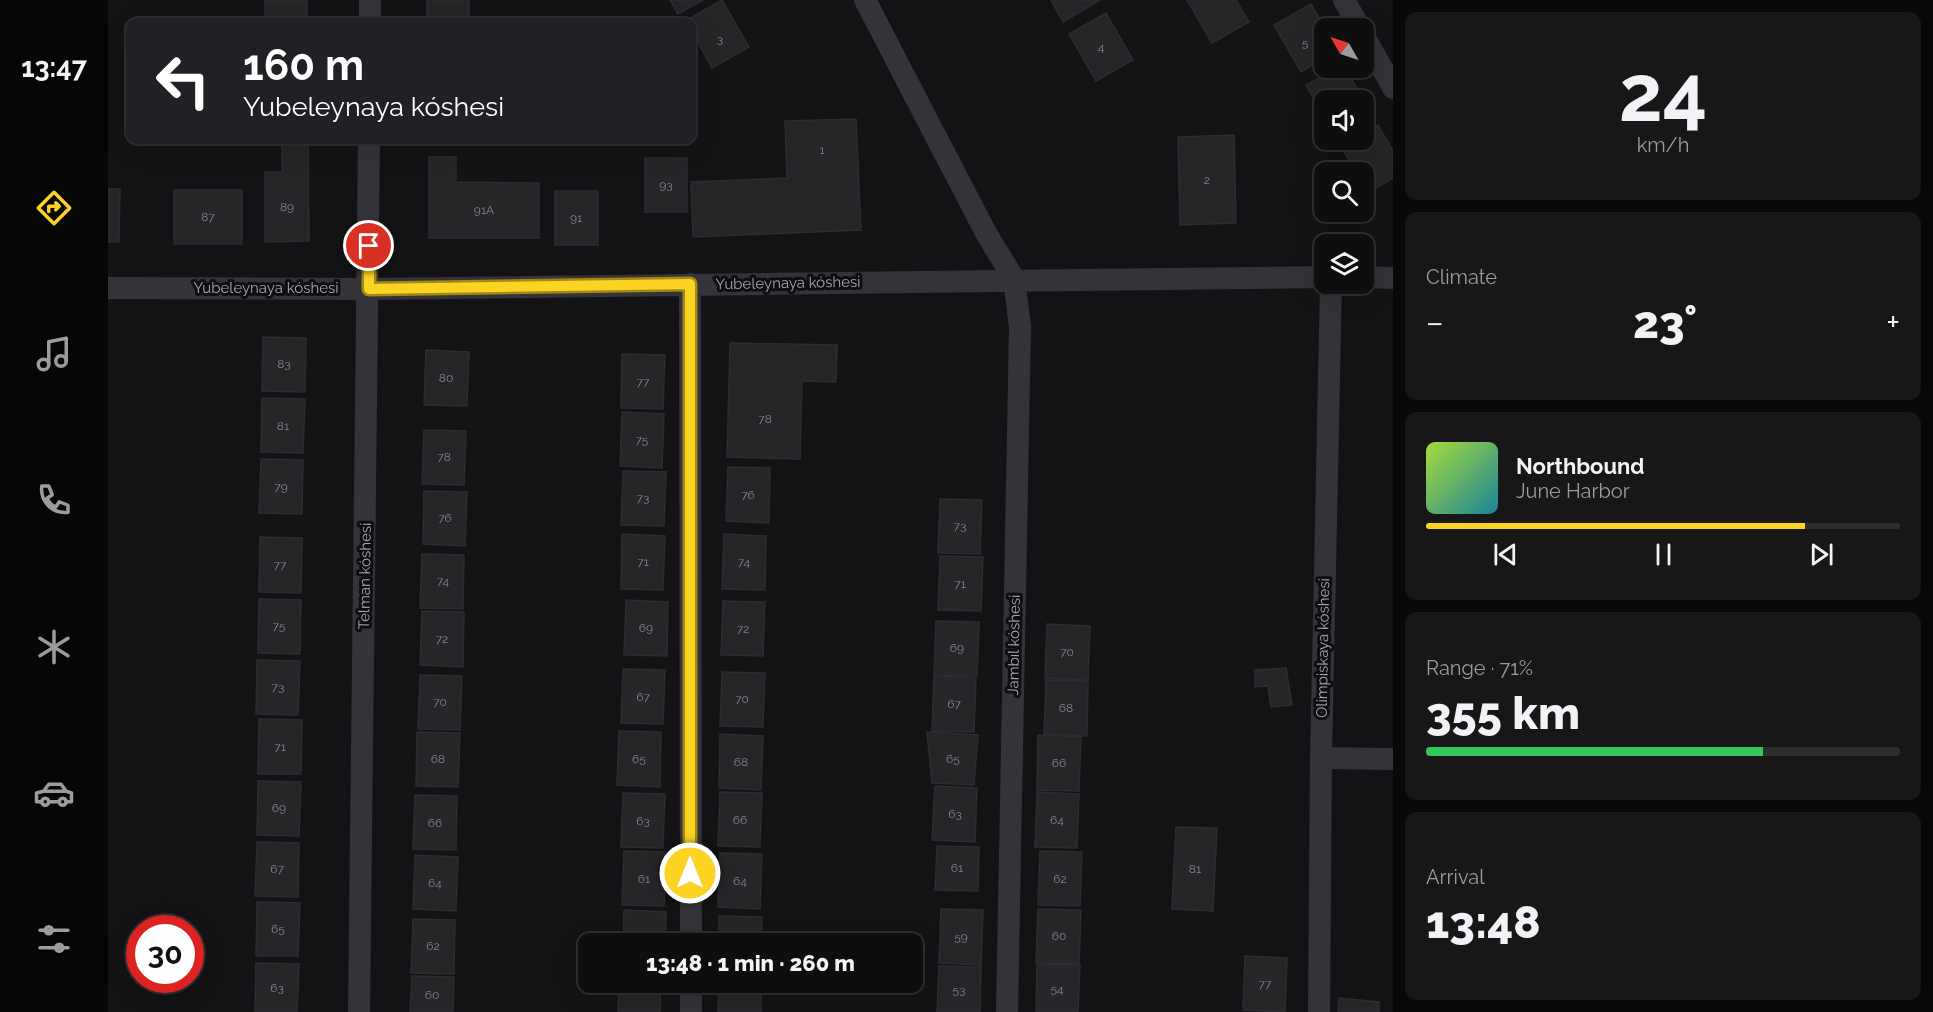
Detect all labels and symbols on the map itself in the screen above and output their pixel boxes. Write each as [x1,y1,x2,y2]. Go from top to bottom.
north arrow [1314,18,1374,78]
house number: 3 [717,32,723,46]
house number: 5 [1302,36,1309,50]
house number: 4 [1098,40,1105,54]
house number: 1 [819,143,825,157]
house number: 2 [1204,173,1210,187]
house number: 93 [659,178,673,192]
house number: 89 [280,200,294,214]
house number: 91A [474,203,494,217]
house number: 87 [201,210,215,224]
house number: 91 [570,211,582,225]
pin [343,220,394,271]
street label: Yubeleynaya kóshesi [715,273,861,293]
street label: Yubeleynaya kóshesi [193,279,339,297]
house number: 83 [277,357,291,371]
house number: 80 [439,371,453,385]
house number: 77 [637,375,650,389]
house number: 78 [758,412,772,426]
house number: 81 [277,419,289,433]
house number: 75 [636,433,649,447]
house number: 78 [437,450,451,464]
house number: 79 [274,480,288,494]
house number: 76 [741,488,755,502]
house number: 73 [637,491,649,505]
house number: 76 [438,511,452,525]
house number: 73 [954,519,966,533]
street label: Telman kóshesi [355,523,375,629]
house number: 71 [637,555,649,569]
house number: 74 [738,555,751,569]
house number: 77 [274,558,287,572]
house number: 74 [437,574,450,588]
house number: 71 [954,577,966,591]
street label: Olimpiskaya kóshesi [1313,578,1333,718]
street label: Jambıl kóshesi [1004,594,1024,696]
house number: 75 [273,619,286,633]
house number: 69 [639,621,653,635]
house number: 72 [737,622,749,636]
house number: 72 [436,632,448,646]
house number: 69 [950,641,964,655]
house number: 70 [1060,645,1074,659]
house number: 73 [272,680,284,694]
house number: 67 [636,690,650,704]
house number: 70 [735,692,749,706]
house number: 70 [433,695,447,709]
house number: 67 [947,697,961,711]
house number: 68 [1059,701,1073,715]
house number: 71 [274,740,286,754]
house number: 68 [431,752,445,766]
house number: 65 [632,752,646,766]
house number: 65 [946,752,960,766]
house number: 68 [734,755,748,769]
house number: 66 [1052,756,1066,770]
house number: 69 [272,801,286,815]
house number: 63 [948,807,962,821]
house number: 66 [733,813,747,827]
house number: 64 [1050,813,1064,827]
house number: 63 [636,814,650,828]
house number: 66 [428,816,442,830]
position arrow [658,841,722,905]
house number: 61 [951,861,963,875]
house number: 67 [270,862,284,876]
house number: 81 [1189,862,1201,876]
house number: 61 [638,872,650,886]
house number: 62 [1053,872,1067,886]
house number: 64 [733,874,747,888]
house number: 64 [428,876,442,890]
speed limit sign: 30 [126,915,204,993]
house number: 65 [271,922,285,936]
house number: 60 [1052,929,1066,943]
house number: 59 [954,930,968,944]
house number: 62 [426,939,440,953]
house number: 77 [1259,977,1272,991]
house number: 63 [270,981,284,995]
house number: 54 [1050,982,1064,996]
house number: 53 [953,983,965,997]
house number: 60 [425,988,439,1002]

